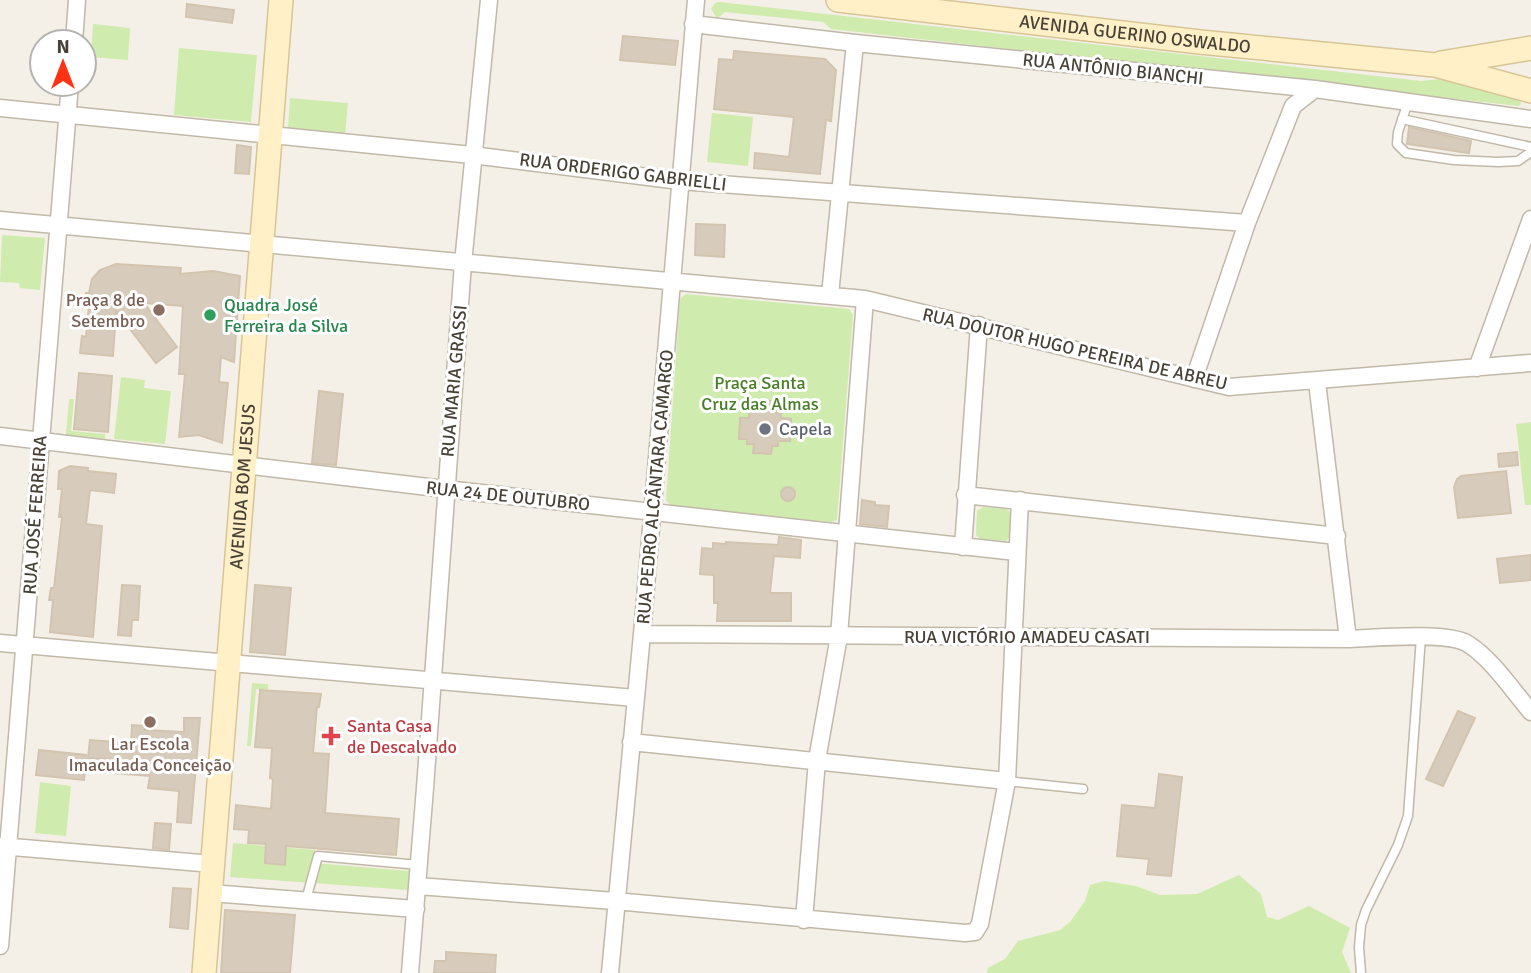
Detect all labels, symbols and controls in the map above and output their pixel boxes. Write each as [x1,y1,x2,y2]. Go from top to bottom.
street label: AVENIDA GUERINO OSWALDO [1018,10,1252,58]
north arrow [28,28,98,98]
text: N [56,35,70,59]
street label: RUA ANTÔNIO BIANCHI [1022,49,1204,89]
street label: RUA ORDERIGO GABRIELLI [518,148,728,196]
place label: Praça 8 de Setembro [66,289,145,332]
place label: Quadra José Ferreira da Silva [224,294,348,337]
marker: Praça 8 de Setembro [151,302,167,318]
street label: RUA DOUTOR HUGO PEREIRA DE ABREU [920,303,1230,395]
street label: RUA MARIA GRASSI [436,304,472,458]
marker: Quadra José Ferreira da Silva [202,307,218,323]
street label: RUA PEDRO ALCÂNTARA CAMARGO [632,349,678,625]
park label: Praça Santa Cruz das Almas [701,372,819,415]
street label: AVENIDA BOM JESUS [225,403,260,570]
place label: Capela [779,418,832,440]
marker: Capela [757,421,773,437]
street label: RUA JOSÉ FERREIRA [18,435,52,595]
street label: RUA 24 DE OUTUBRO [425,476,591,516]
street label: RUA VICTÓRIO AMADEU CASATI [904,626,1150,648]
marker: Lar Escola Imaculada Conceição [142,714,158,730]
place label: Santa Casa de Descalvado [347,715,457,758]
marker: Santa Casa de Descalvado [321,726,341,746]
place label: Lar Escola Imaculada Conceição [68,733,232,776]

